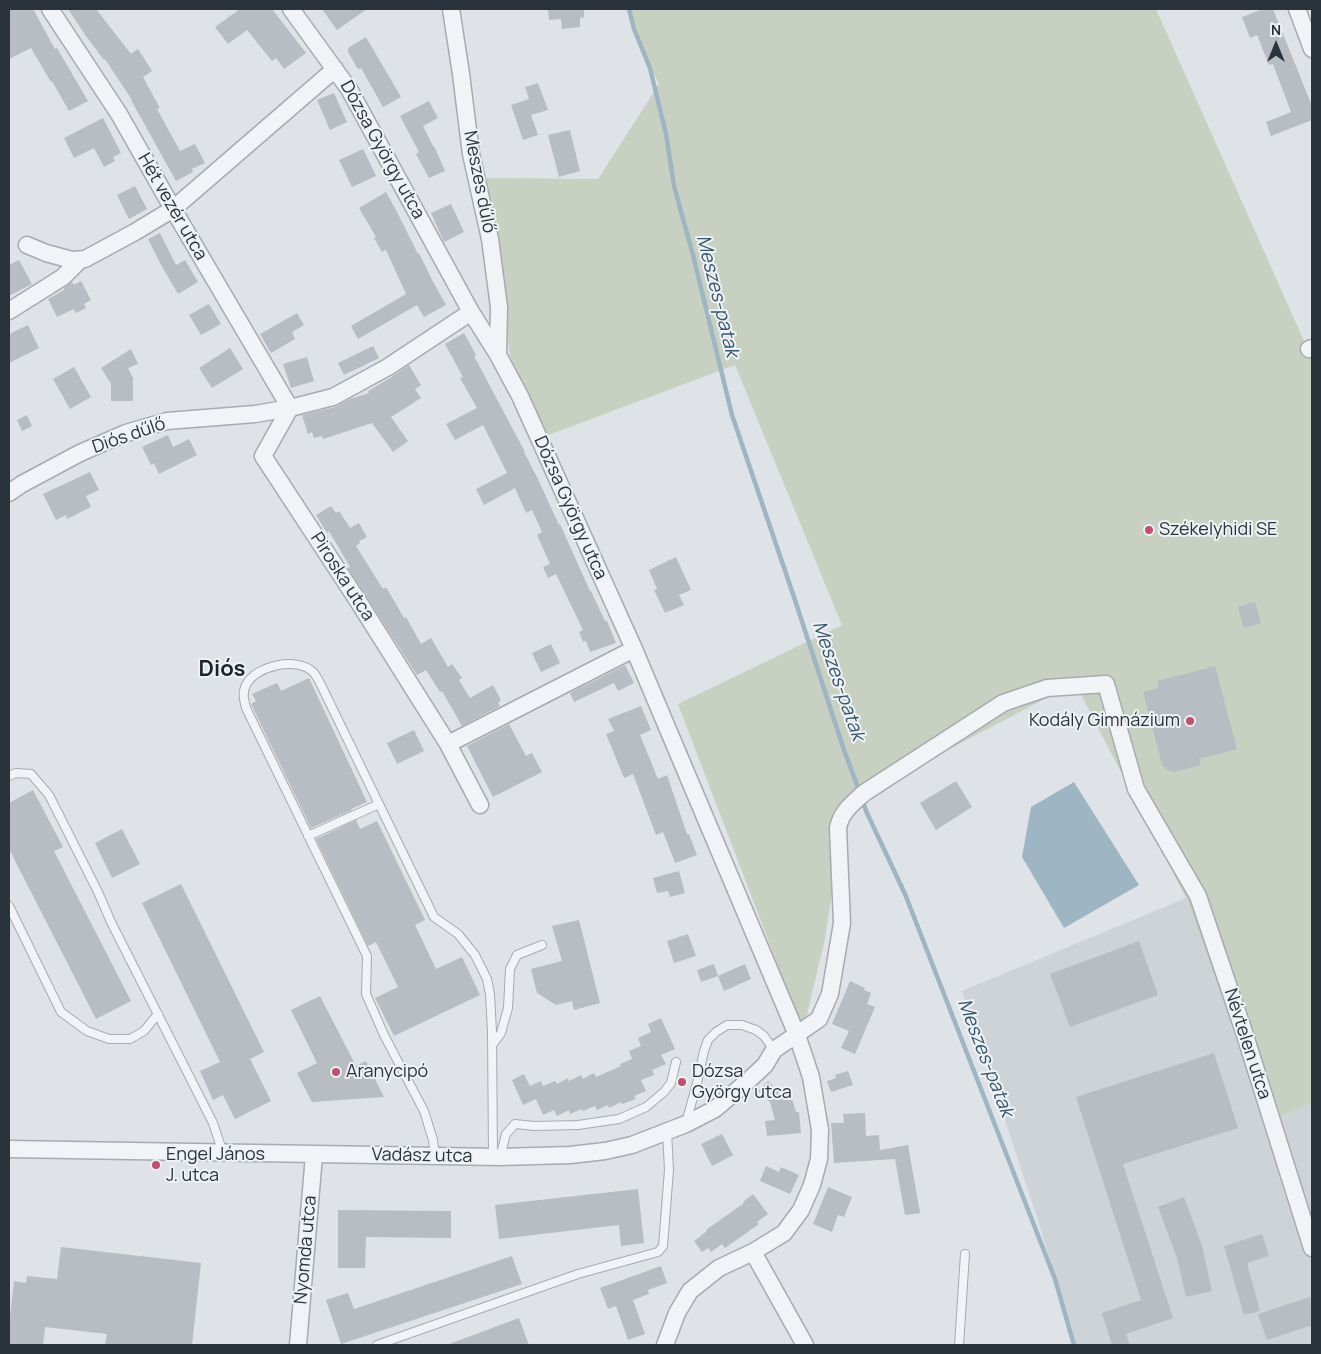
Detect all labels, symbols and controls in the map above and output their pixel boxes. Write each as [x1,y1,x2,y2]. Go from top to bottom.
north arrow [1251,20,1301,70]
text: N [1271,20,1281,39]
street label: Dózsa György utca [335,77,429,223]
street label: Meszes dűlő [459,129,499,235]
street label: Hét vezér utca [133,150,211,264]
water label: Meszes-patak [691,233,743,359]
street label: Diós dűlő [90,413,168,459]
street label: Dózsa György utca [529,433,611,583]
place label: Székelyhidi SE [1159,519,1277,541]
marker: Székelyhidi SE [1143,524,1155,536]
street label: Piroska utca [305,529,379,625]
water label: Meszes-patak [807,618,869,744]
district label: Diós [199,657,245,683]
place label: Kodály Gimnázium [1029,710,1180,732]
marker: Kodály Gimnázium [1184,715,1196,727]
street label: Névtelen utca [1219,986,1275,1102]
water label: Meszes-patak [952,996,1018,1120]
place label: Aranycipó [346,1061,428,1083]
place label: Dózsa György utca [692,1061,792,1104]
marker: Aranycipó [330,1066,342,1078]
marker: Dózsa György utca [676,1076,688,1088]
place label: Engel János J. utca [166,1144,265,1186]
street label: Vadász utca [371,1144,473,1168]
marker: Engel János J. utca [150,1159,162,1171]
street label: Nyomda utca [290,1195,322,1305]

